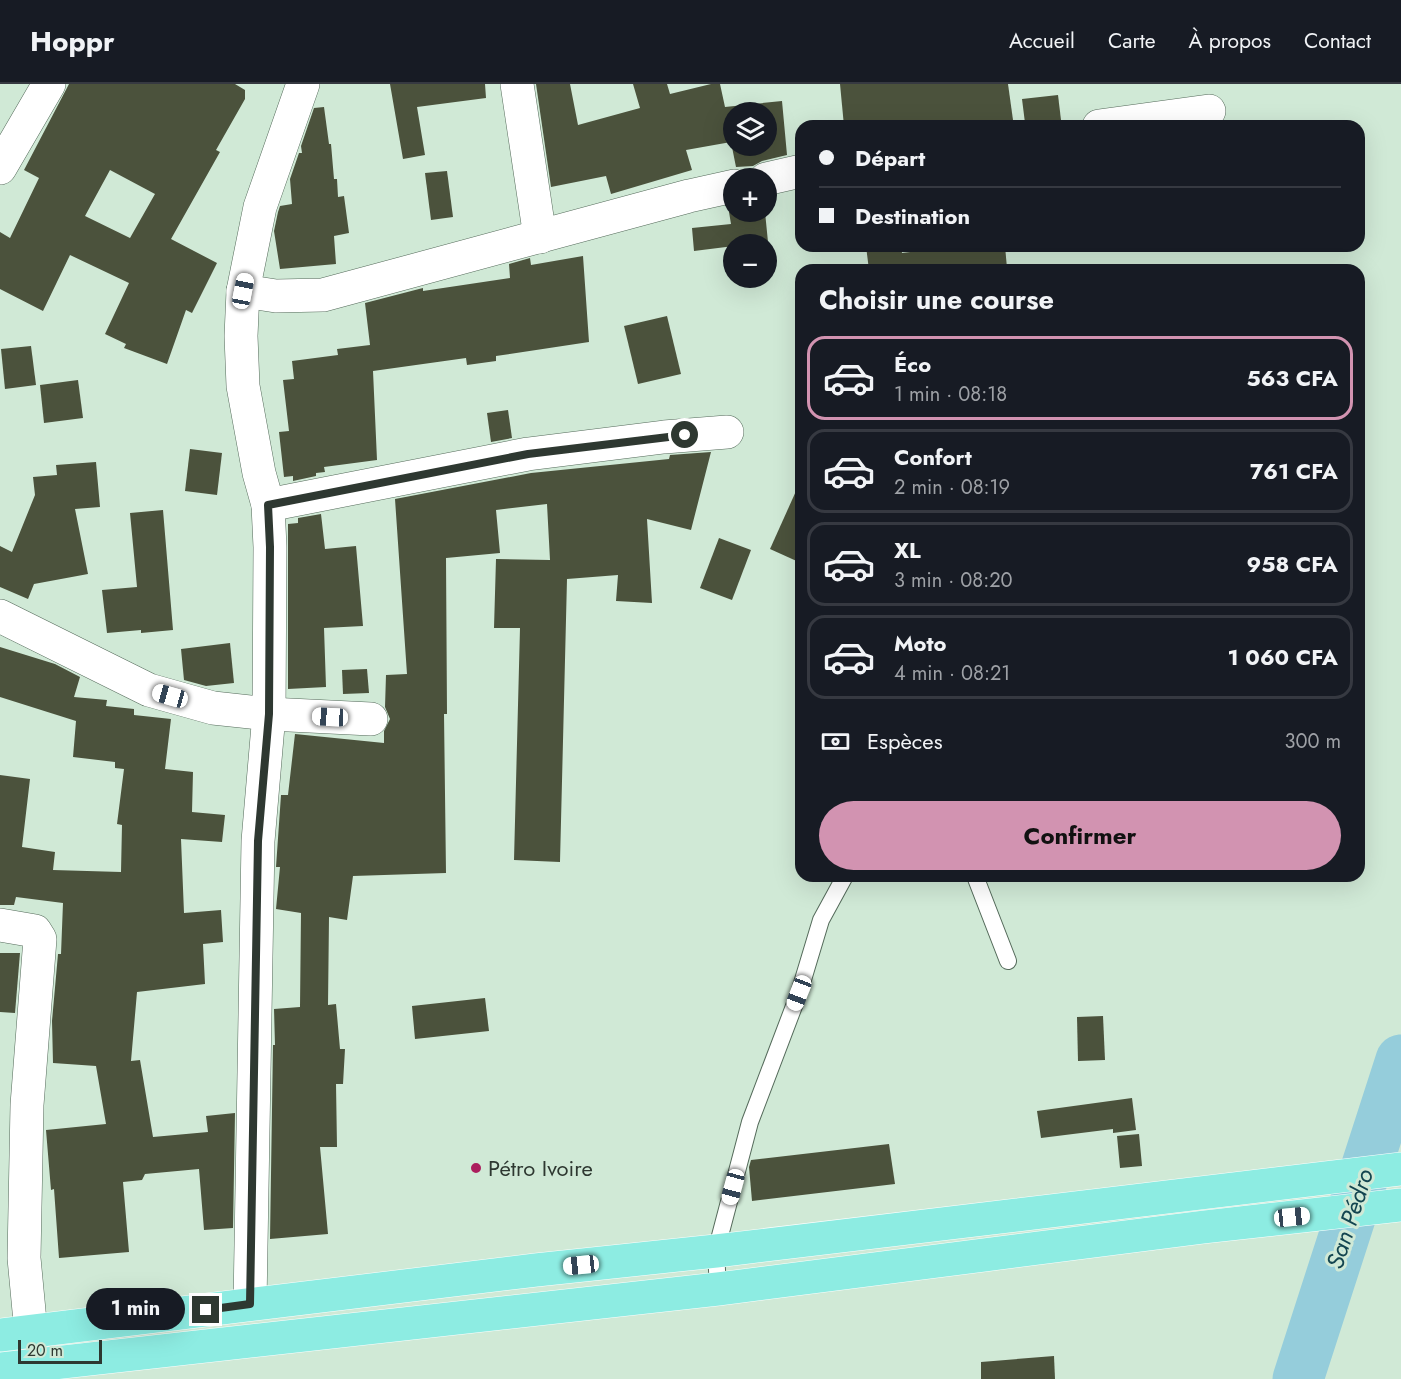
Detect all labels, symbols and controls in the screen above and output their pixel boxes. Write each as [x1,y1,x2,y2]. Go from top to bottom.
text: Hoppr [30,21,115,62]
text: Accueil [1009,26,1075,56]
text: Carte [1108,26,1156,56]
text: À propos [1189,26,1271,56]
text: Contact [1304,26,1371,56]
map controls [723,102,777,288]
button: layers [723,102,777,156]
text: Départ [855,142,925,174]
button: + [723,168,777,222]
text: Destination [855,200,970,232]
button: − [723,234,777,288]
car [231,272,255,310]
text: Choisir une course [819,280,1054,319]
text: Éco [894,348,931,380]
icon: car [822,351,876,405]
text: 563 CFA [1247,362,1338,394]
text: 1 min · 08:18 [894,380,1007,409]
route start [671,421,698,448]
text: Confort [894,441,972,473]
icon: car [822,444,876,498]
text: 761 CFA [1250,455,1338,487]
text: 2 min · 08:19 [894,473,1010,502]
text: XL [894,534,921,566]
icon: car [822,537,876,591]
text: 958 CFA [1246,548,1338,580]
text: 3 min · 08:20 [894,566,1013,595]
text: Moto [894,627,947,659]
icon: car [822,630,876,684]
text: 1 060 CFA [1228,641,1338,673]
text: 4 min · 08:21 [894,659,1010,688]
car [150,682,190,710]
car [312,707,348,727]
icon: cash [819,725,852,758]
text: Espèces [867,725,943,757]
text: 300 m [1284,727,1341,756]
button: Confirmer [819,801,1341,870]
car [784,973,814,1013]
place label: Pétro Ivoire [488,1152,593,1184]
marker: Pétro Ivoire [469,1161,483,1175]
water label: San Pédro [1317,1164,1382,1273]
car [720,1167,746,1207]
car [1273,1206,1311,1228]
car [562,1254,600,1276]
callout: 1 min [86,1289,185,1331]
text: 1 min [111,1294,160,1323]
route end [192,1296,219,1323]
scale bar [18,1337,102,1364]
text: 20 m [27,1339,63,1362]

